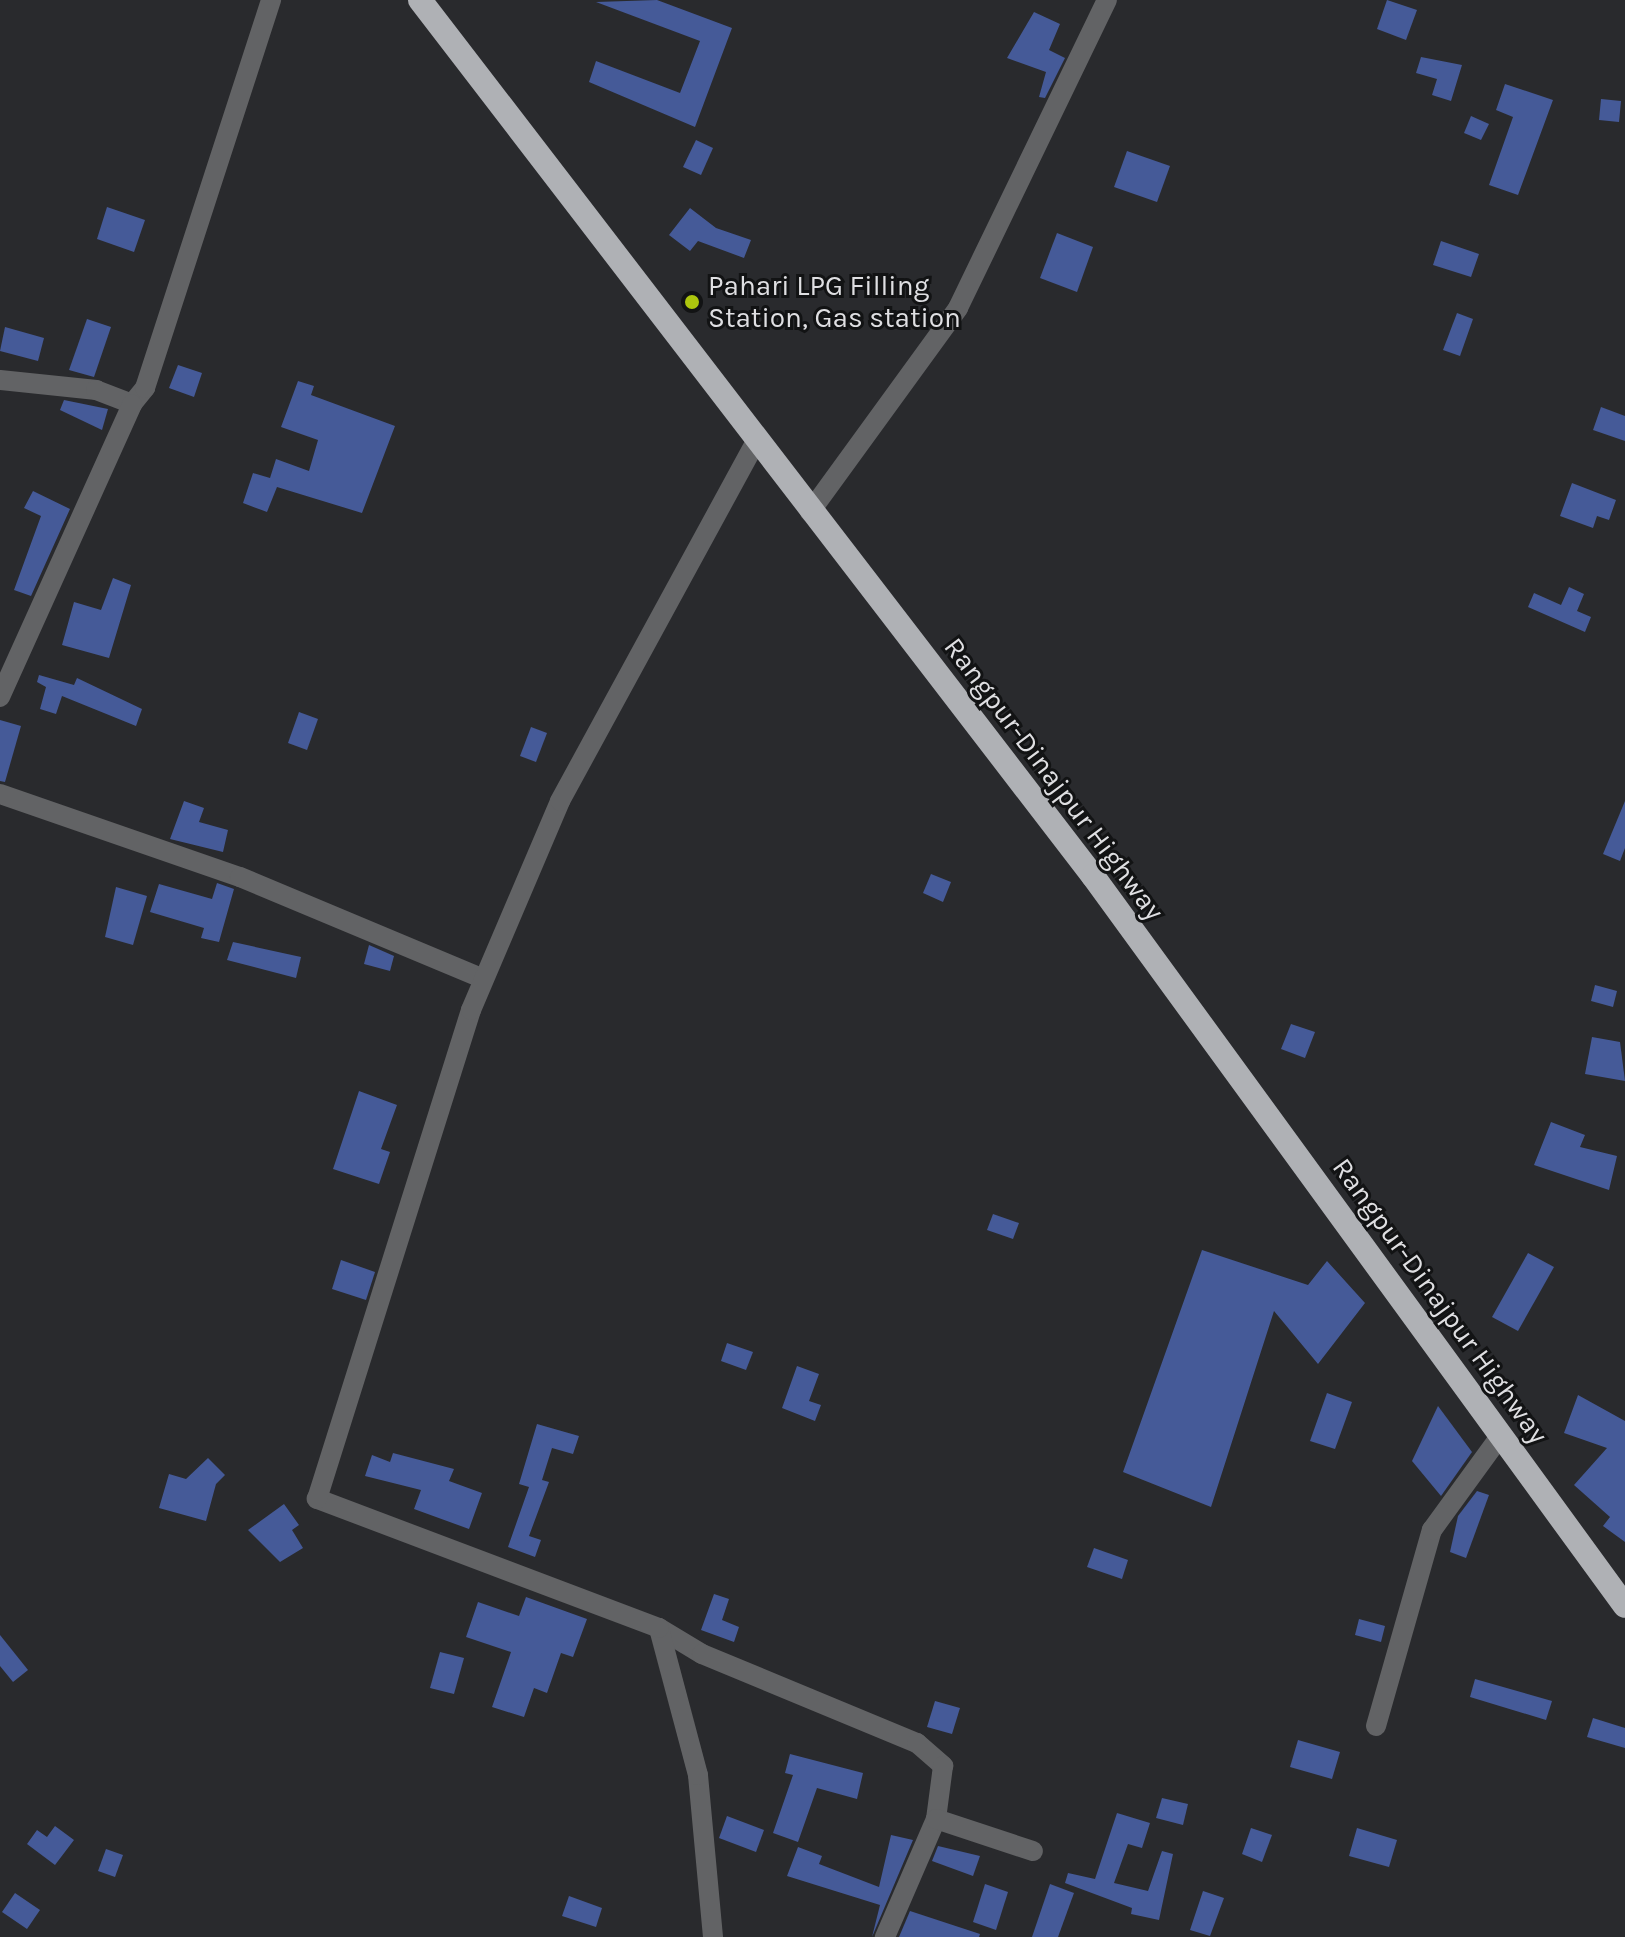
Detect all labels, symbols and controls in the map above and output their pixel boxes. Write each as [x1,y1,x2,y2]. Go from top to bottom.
place label: Pahari LPG Filling Station, Gas station [708,269,961,335]
marker: Pahari LPG Filling Station, Gas station [683,293,701,311]
street label: Rangpur-Dinajpur Highway [937,631,1171,927]
street label: Rangpur-Dinajpur Highway [1325,1152,1555,1450]

